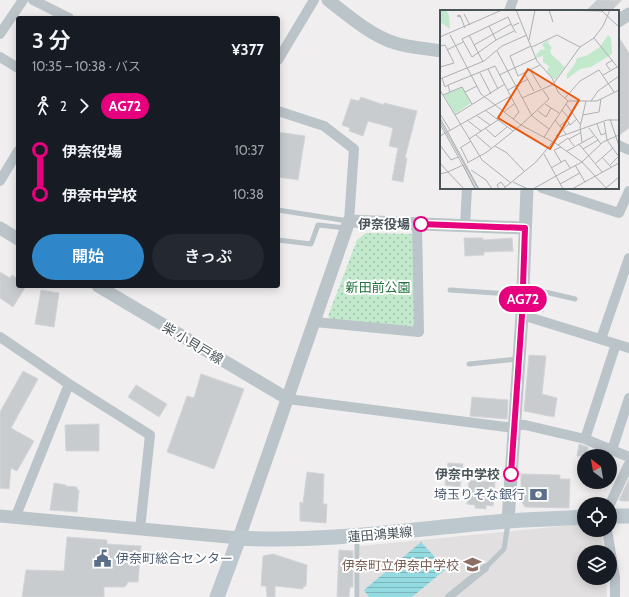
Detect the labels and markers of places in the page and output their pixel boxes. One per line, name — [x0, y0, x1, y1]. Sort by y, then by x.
place label: 伊奈役場 — [358, 216, 410, 232]
marker: 伊奈役場 — [413, 216, 429, 232]
place label: 伊奈中学校 — [435, 466, 500, 482]
marker: 伊奈中学校 — [503, 466, 519, 482]
bank icon: 埼玉りそな銀行 — [528, 484, 548, 504]
place label: 埼玉りそな銀行 — [434, 486, 525, 502]
public building icon: 伊奈町総合センター — [93, 548, 113, 568]
place label: 伊奈町総合センター — [116, 550, 233, 566]
school or university icon: 伊奈町立伊奈中学校 — [462, 555, 482, 575]
place label: 伊奈町立伊奈中学校 — [342, 557, 459, 573]

